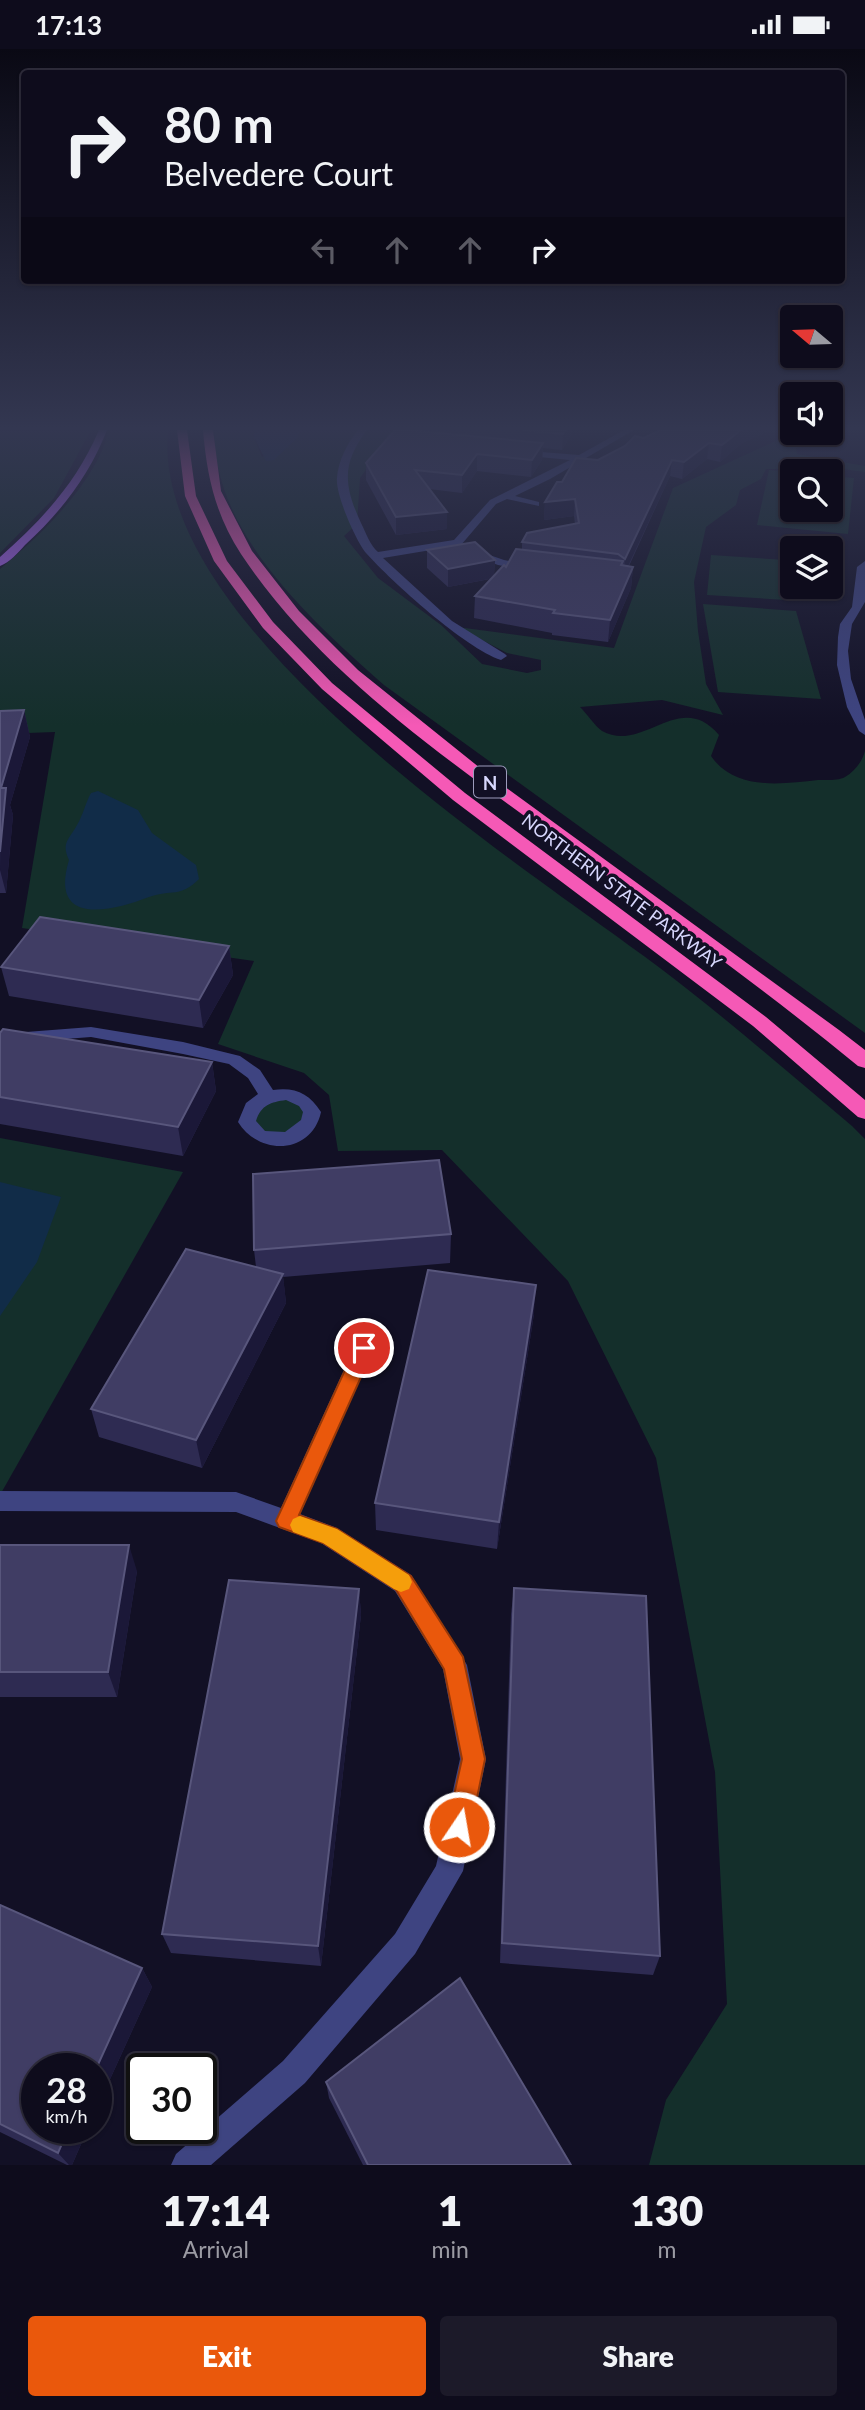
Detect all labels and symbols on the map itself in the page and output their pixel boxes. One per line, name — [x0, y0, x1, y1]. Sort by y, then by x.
north arrow — [780, 305, 844, 367]
road number: N — [474, 767, 506, 797]
street label: NORTHERN STATE PARKWAY — [518, 809, 727, 974]
pin — [334, 1318, 394, 1378]
position arrow — [422, 1790, 496, 1864]
speed limit sign: 30 — [126, 2053, 217, 2144]

